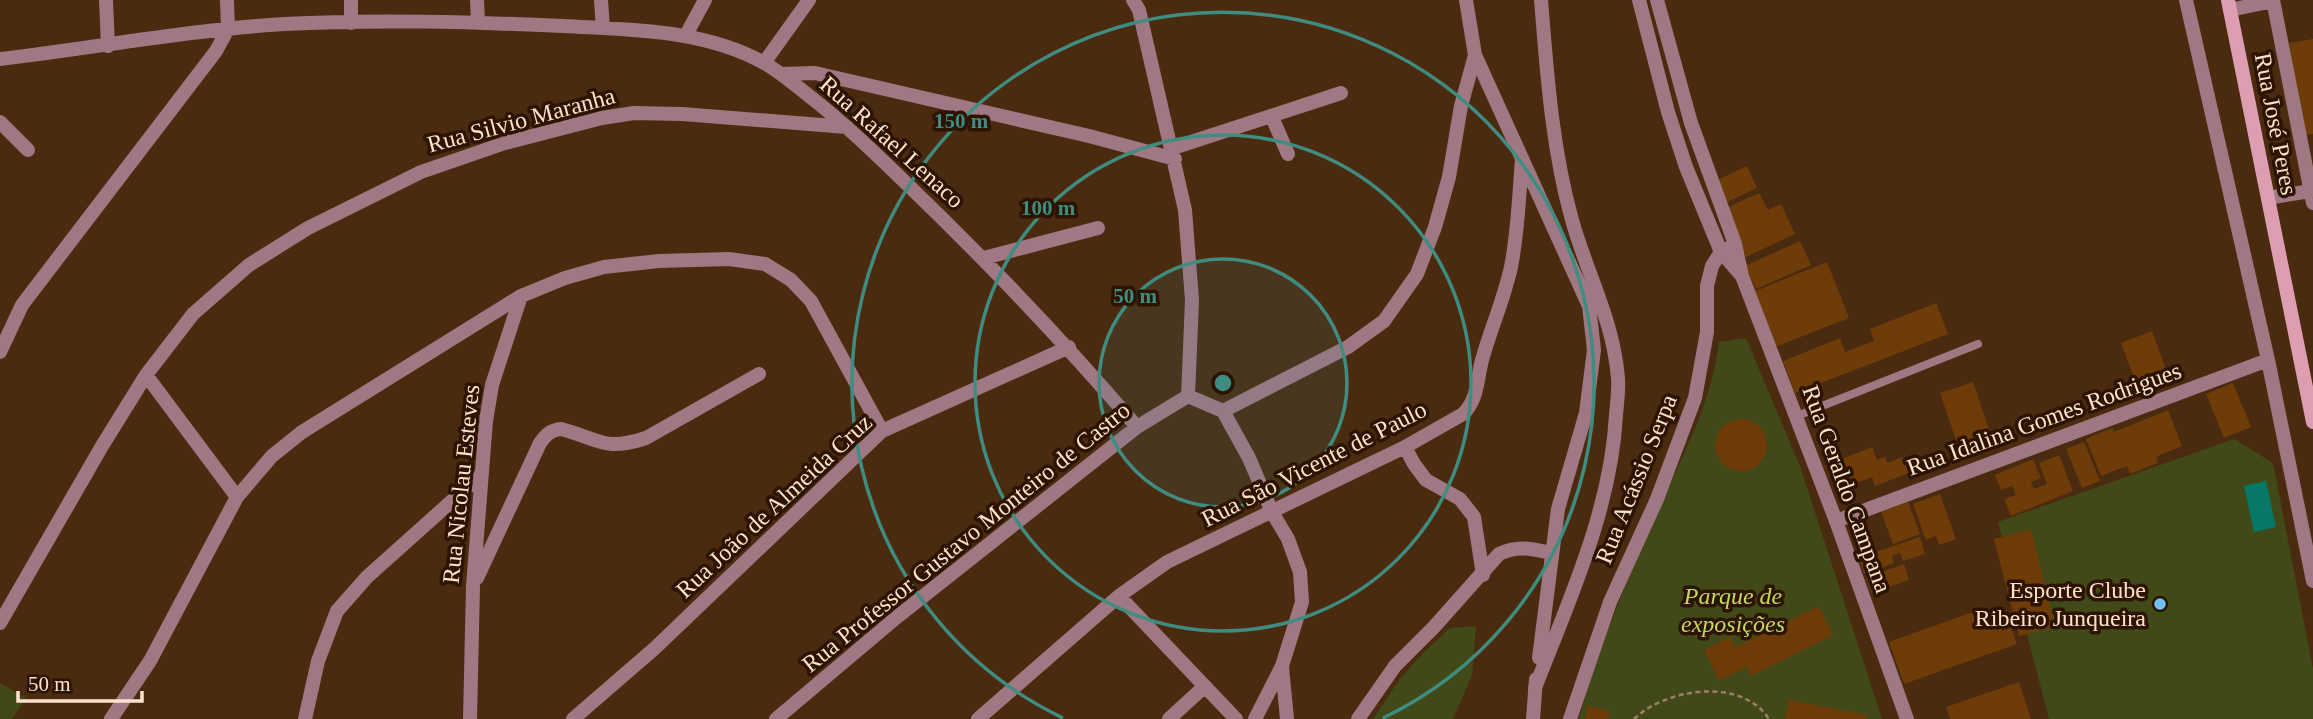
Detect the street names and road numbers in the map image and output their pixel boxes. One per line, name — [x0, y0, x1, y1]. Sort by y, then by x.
street label: Rua José Peres — [2250, 51, 2302, 197]
street label: Rua Rafael Lenaco — [815, 71, 969, 213]
street label: Rua Silvio Maranha — [424, 82, 618, 158]
street label: Rua Idalina Gomes Rodrigues — [1903, 357, 2185, 481]
street label: Rua Geraldo Campana — [1797, 382, 1897, 596]
street label: Rua Nicolau Esteves — [438, 383, 484, 585]
street label: Rua Acássio Serpa — [1590, 390, 1682, 567]
street label: Rua São Vicente de Paulo — [1197, 396, 1431, 532]
street label: Rua Professor Gustavo Monteiro de Castro — [797, 397, 1135, 677]
street label: Rua João de Almeida Cruz — [671, 409, 877, 603]

